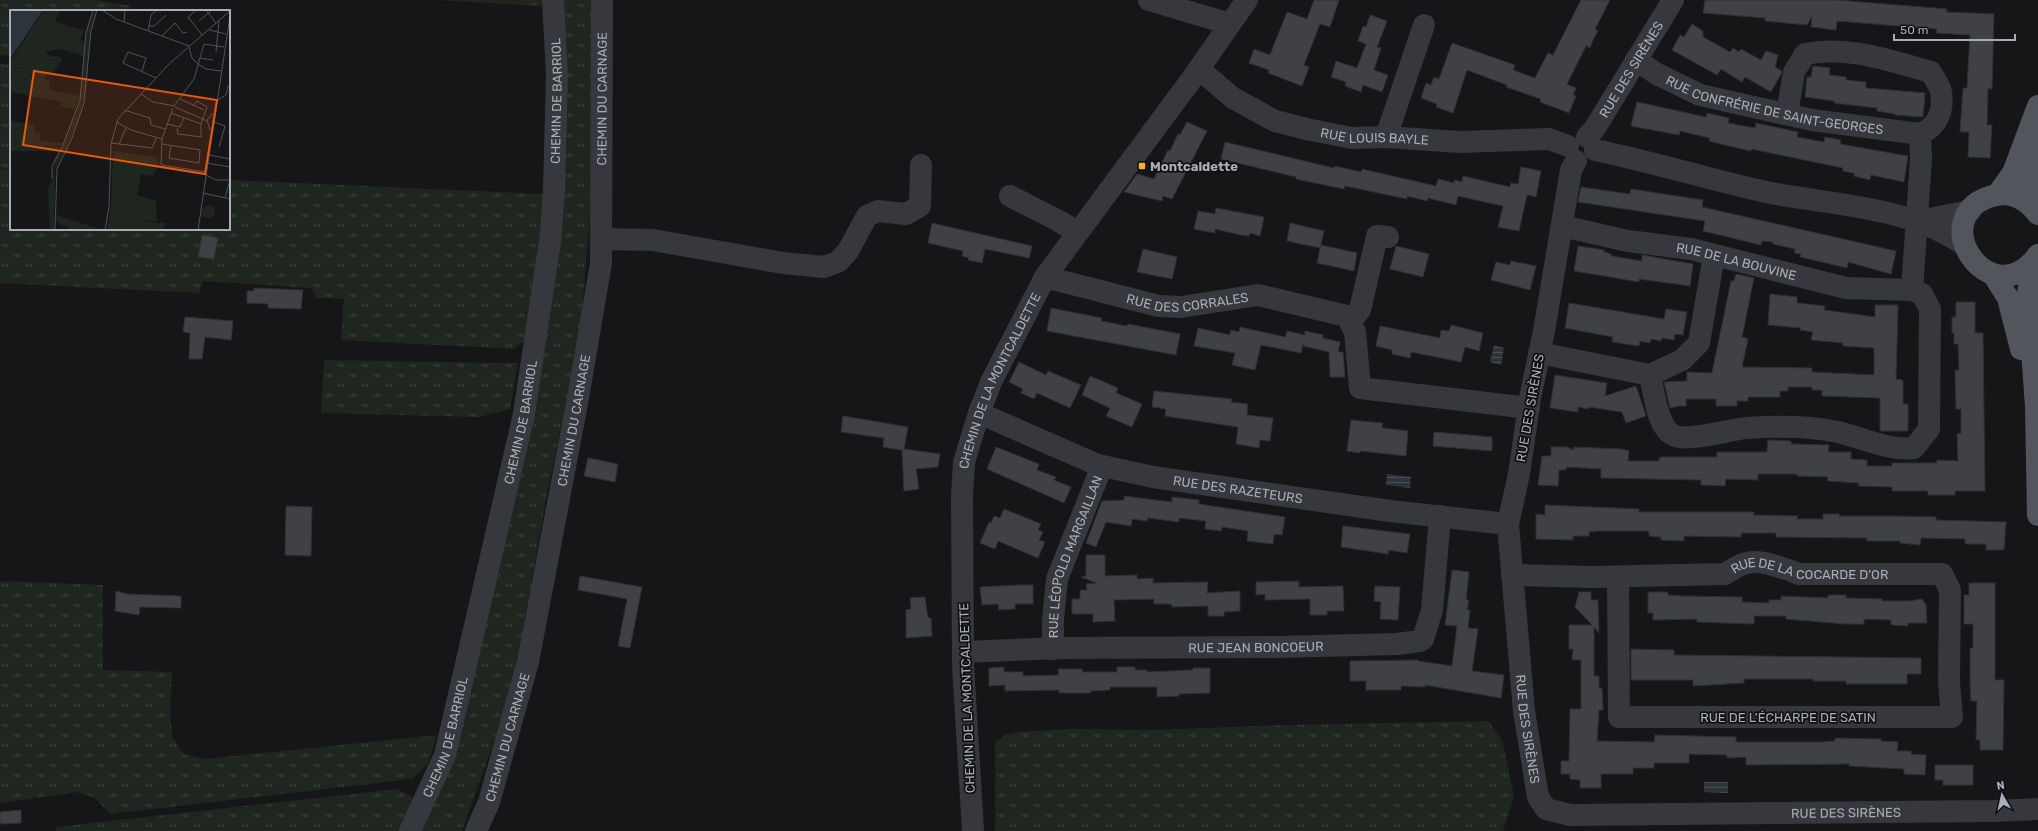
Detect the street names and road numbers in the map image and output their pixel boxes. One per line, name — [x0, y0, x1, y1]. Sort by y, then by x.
street label: RUE DES SIRÈNES — [1596, 18, 1666, 120]
street label: CHEMIN DU CARNAGE — [594, 32, 609, 165]
street label: CHEMIN DE BARRIOL — [547, 37, 565, 164]
street label: RUE CONFRÉRIE DE SAINT-GEORGES — [1664, 72, 1884, 137]
street label: RUE LOUIS BAYLE — [1319, 125, 1429, 147]
street label: RUE DE LA BOUVINE — [1675, 240, 1798, 283]
street label: RUE DES CORRALES — [1125, 289, 1249, 315]
street label: CHEMIN DE LA MONTCALDETTE — [956, 290, 1043, 469]
street label: CHEMIN DU CARNAGE — [554, 353, 593, 487]
street label: RUE DES SIRÈNES — [1513, 353, 1547, 463]
street label: CHEMIN DE BARRIOL — [501, 358, 540, 486]
street label: RUE DES RAZETEURS — [1172, 472, 1304, 506]
street label: RUE LÉOPOLD MARGAILLAN — [1045, 473, 1105, 638]
street label: RUE DE LA COCARDE D'OR — [1728, 554, 1888, 582]
street label: CHEMIN DE LA MONTCALDETTE — [956, 602, 978, 794]
street label: RUE JEAN BONCOEUR — [1188, 638, 1324, 655]
street label: CHEMIN DU CARNAGE — [482, 671, 532, 804]
street label: CHEMIN DE BARRIOL — [419, 674, 471, 800]
street label: RUE DES SIRÈNES — [1513, 674, 1543, 785]
street label: RUE DE L'ÉCHARPE DE SATIN — [1700, 710, 1876, 725]
street label: RUE DES SIRÈNES — [1791, 804, 1901, 820]

